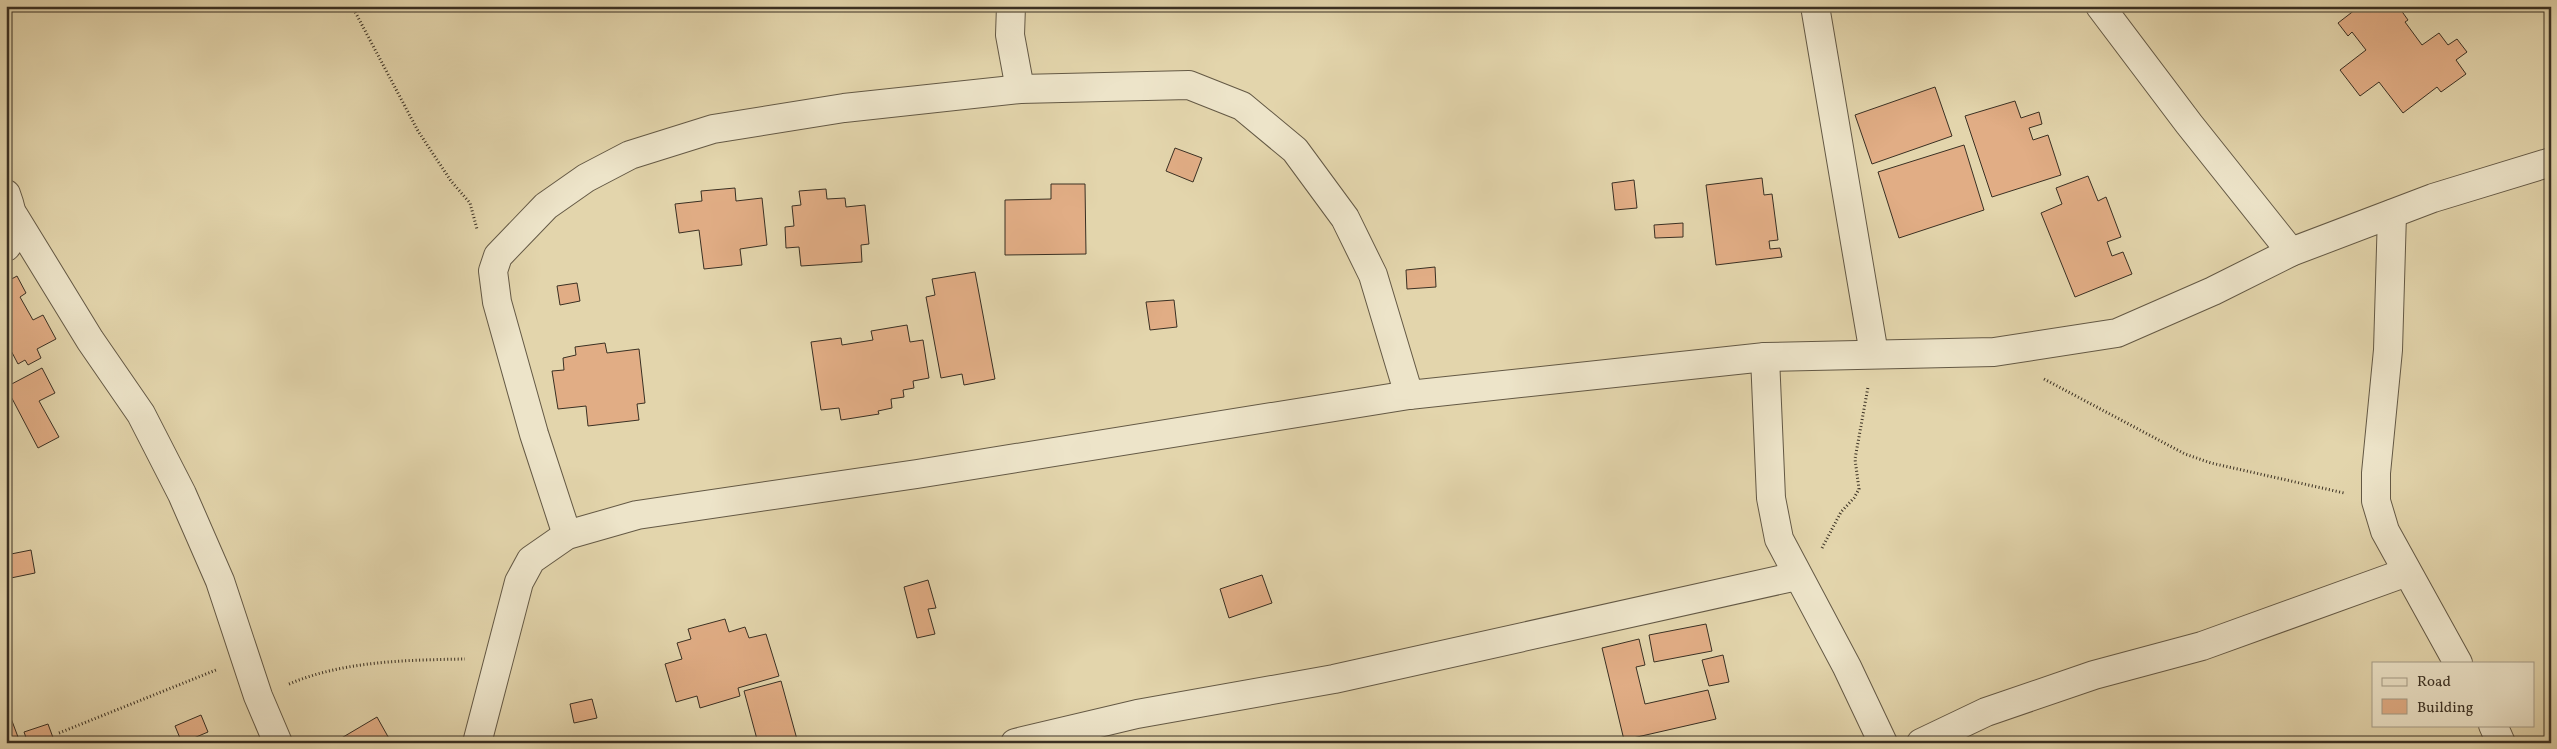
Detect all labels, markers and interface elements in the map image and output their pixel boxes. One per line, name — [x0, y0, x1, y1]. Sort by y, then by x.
legend — [2372, 662, 2534, 726]
text: Road — [2417, 672, 2451, 693]
text: Building — [2417, 698, 2474, 719]

